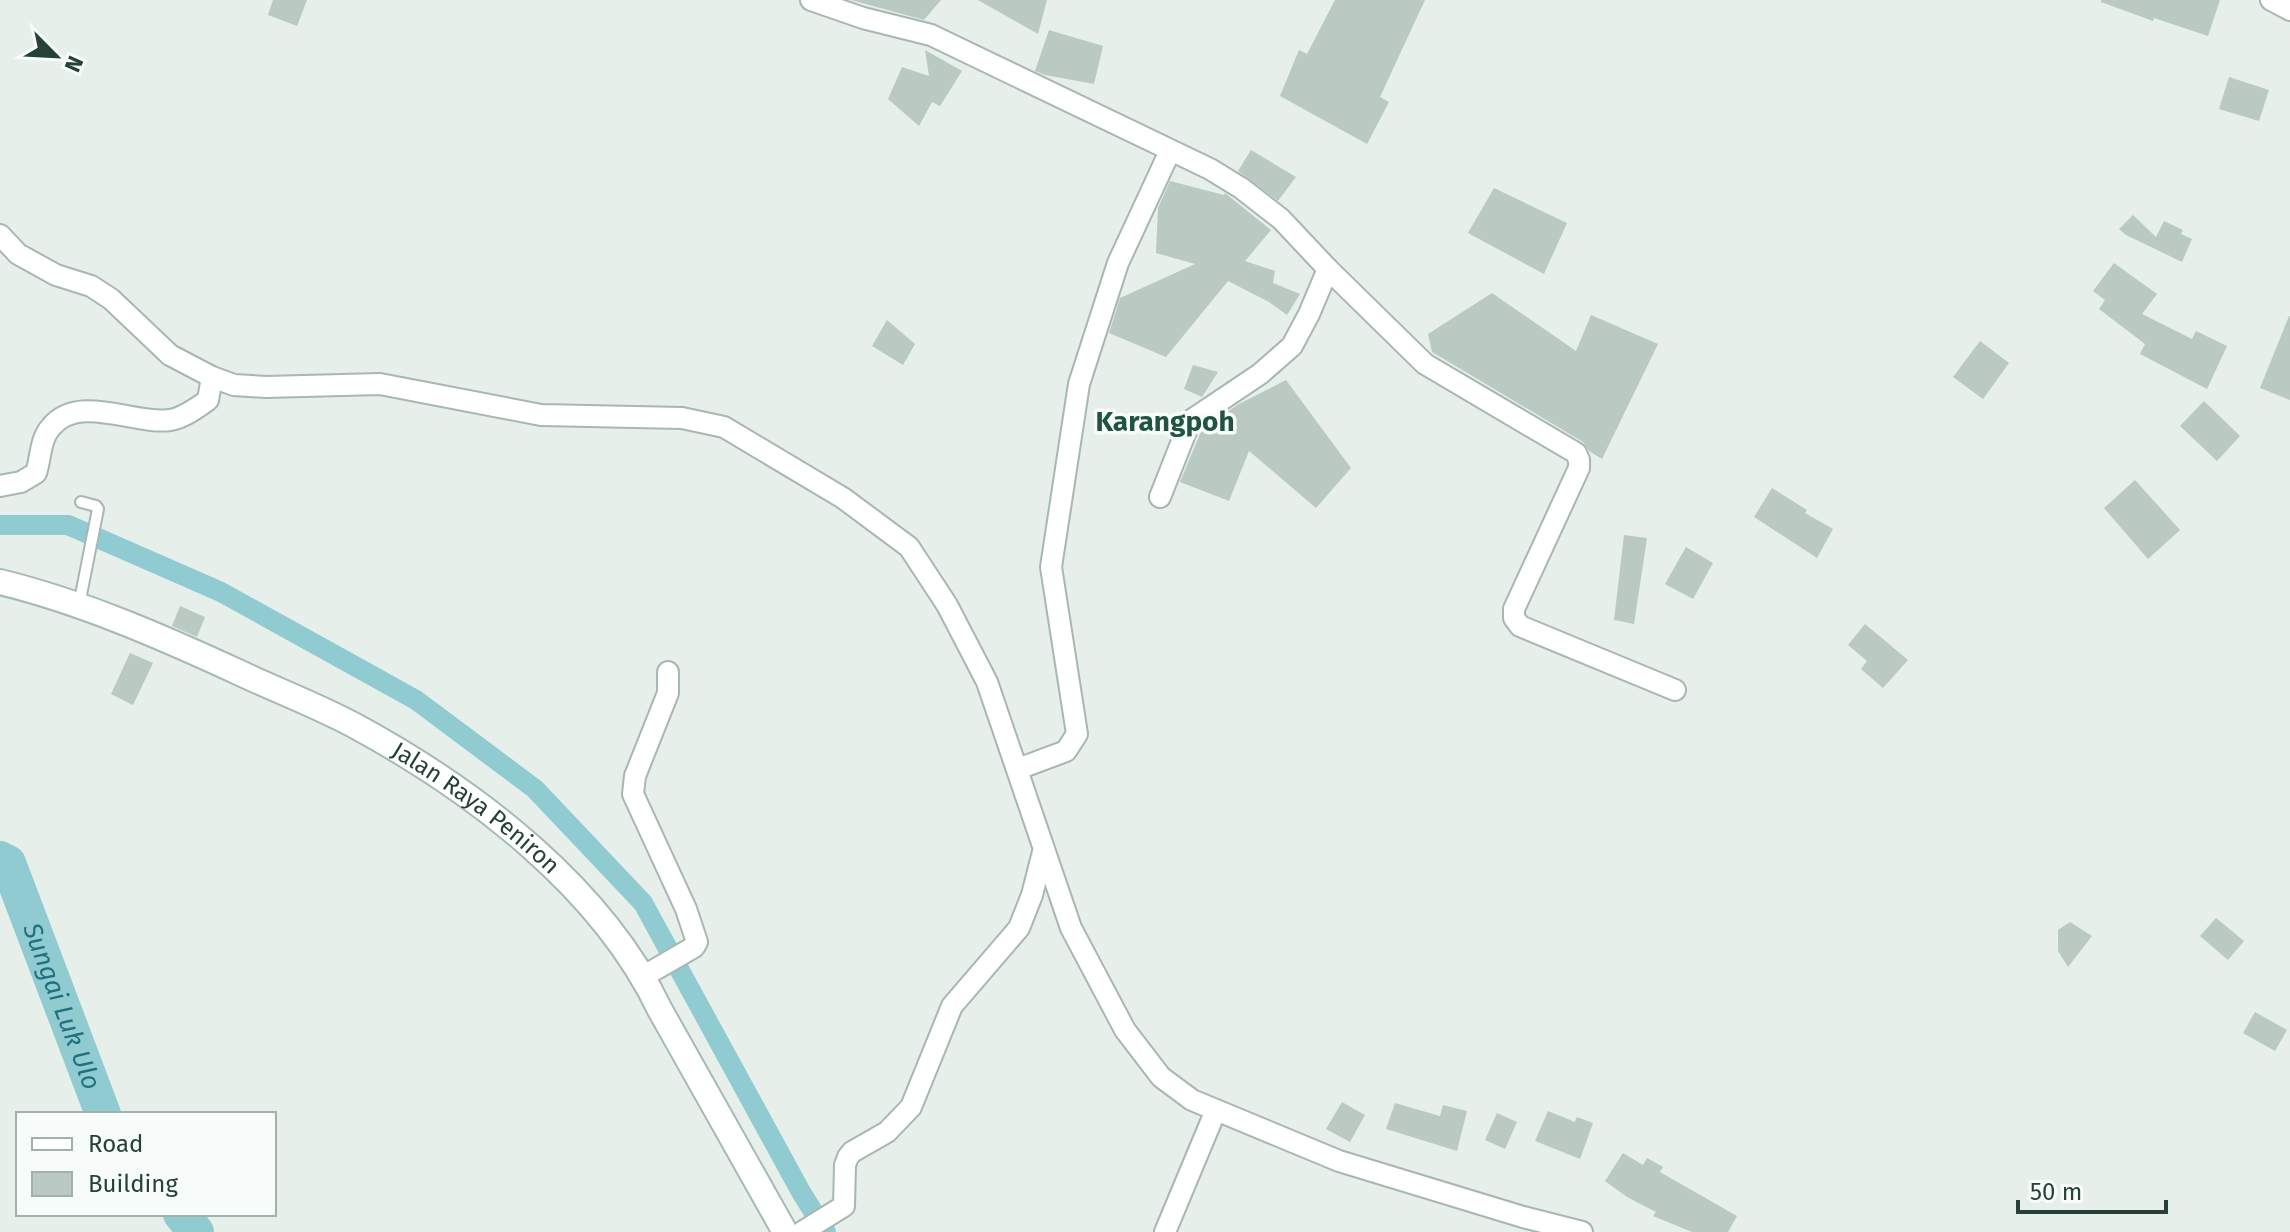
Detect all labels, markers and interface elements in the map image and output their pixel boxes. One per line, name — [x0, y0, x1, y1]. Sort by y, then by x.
north arrow — [16, 16, 96, 96]
text: N — [59, 52, 89, 76]
district label: Karangpoh — [1095, 405, 1235, 438]
street label: Jalan Raya Peniron — [387, 736, 565, 880]
water label: Sungai Luk Ulo — [16, 918, 108, 1094]
legend — [16, 1112, 276, 1216]
text: Road — [88, 1130, 143, 1158]
scale bar — [2018, 1164, 2166, 1214]
text: Building — [88, 1170, 178, 1198]
text: 50 m — [2030, 1178, 2082, 1206]

